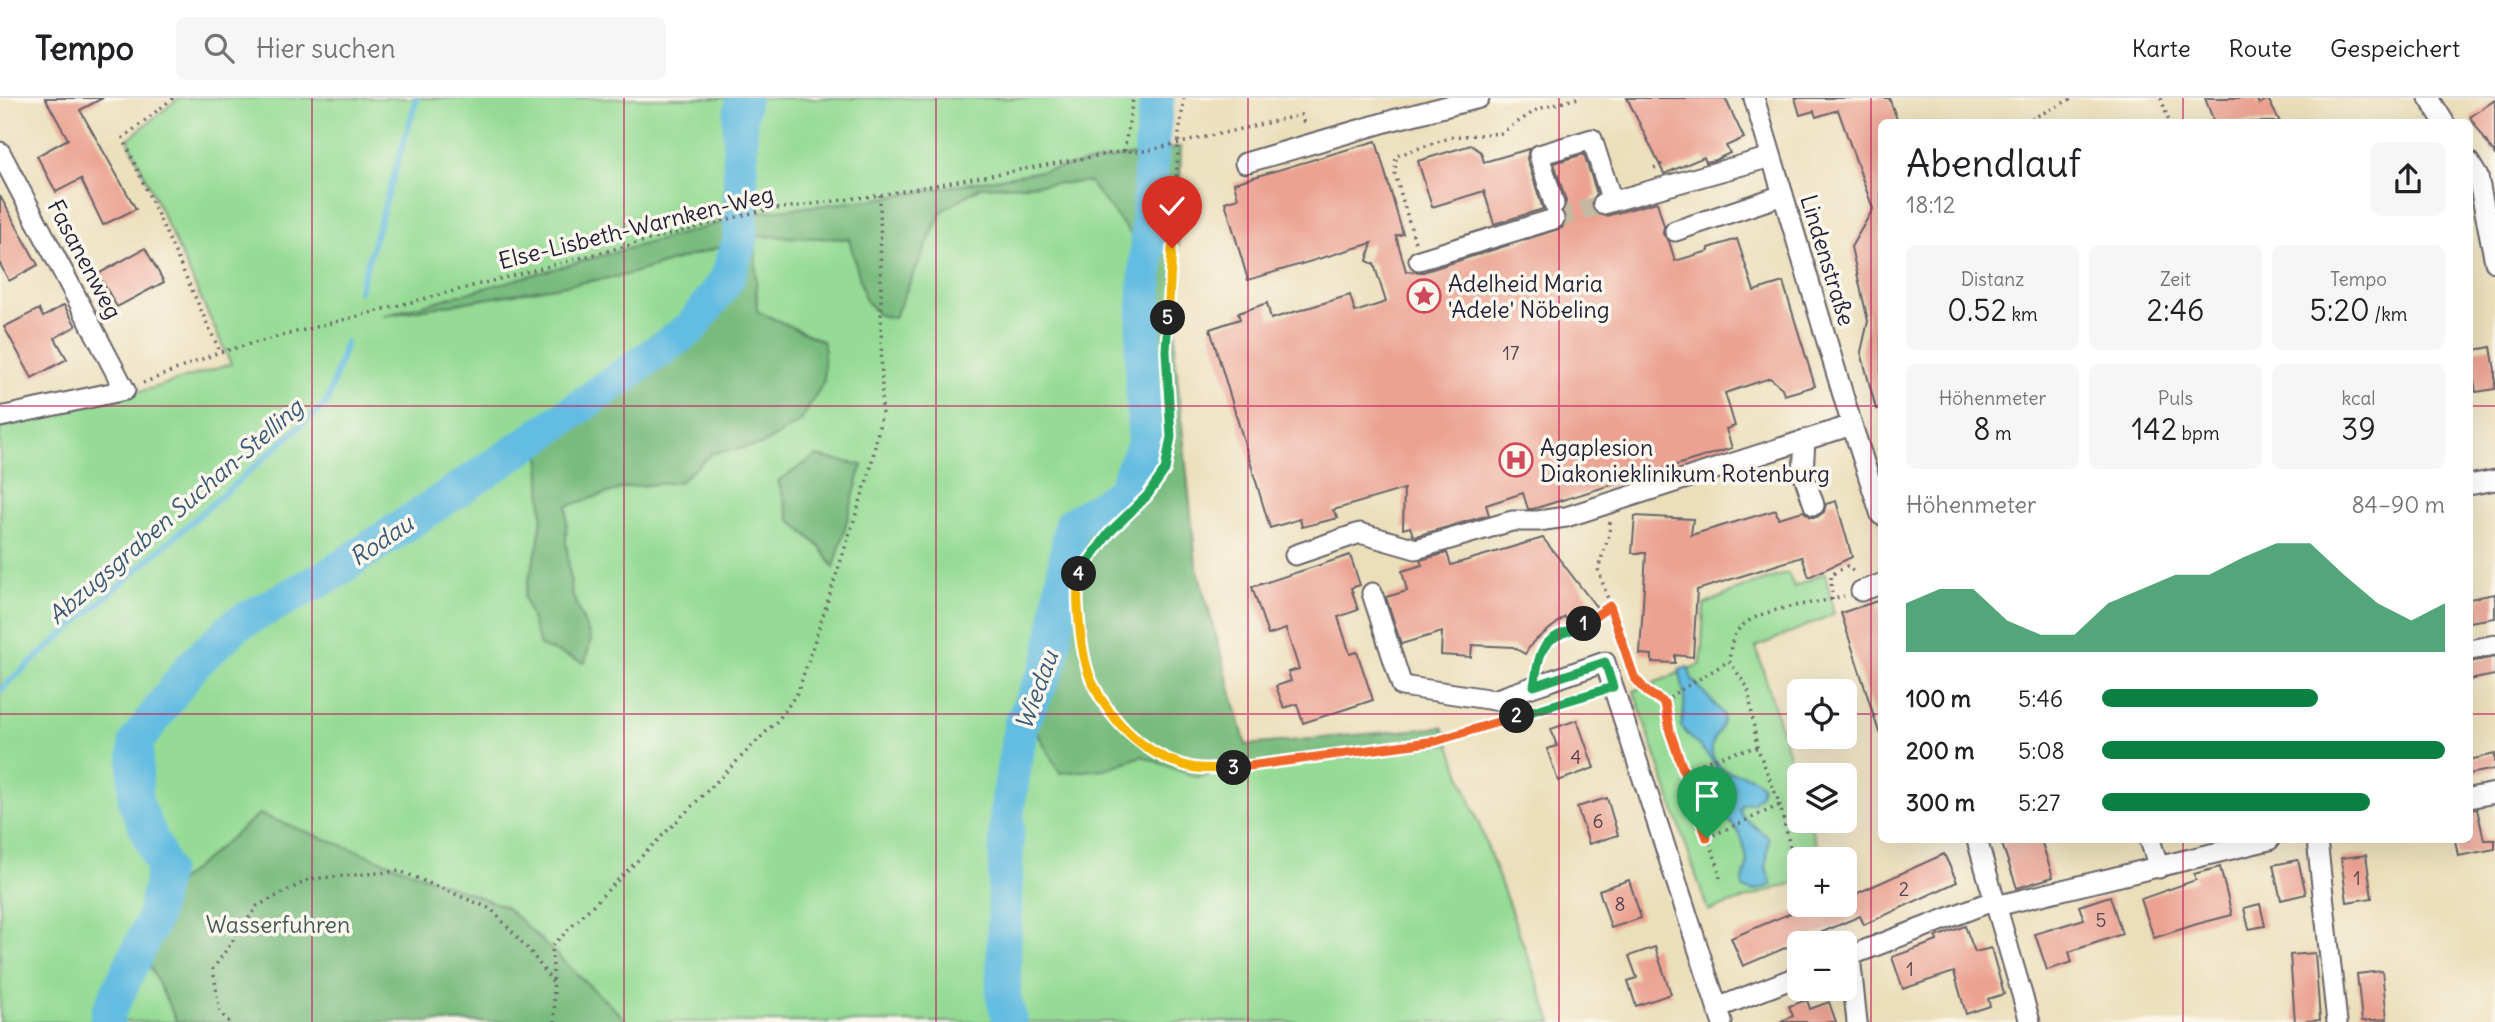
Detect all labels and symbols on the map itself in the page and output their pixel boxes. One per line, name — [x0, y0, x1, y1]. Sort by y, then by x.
pin — [1142, 176, 1202, 248]
street label: Else-Lisbeth-Warnken-Weg — [496, 179, 776, 275]
street label: Lindenstraße — [1794, 191, 1862, 329]
street label: Fasanenweg — [41, 194, 129, 324]
place label: Adelheid Maria 'Adele' Nöbeling — [1448, 269, 1610, 324]
place icon: Adelheid Maria 'Adele' Nöbeling — [1405, 277, 1443, 315]
pin: 5 — [1150, 300, 1186, 336]
house number: 17 — [1503, 341, 1519, 365]
water label: Abzugsgraben Suchan-Stelling — [41, 391, 310, 630]
place label: Agaplesion Diakonieklinikum Rotenburg — [1540, 433, 1830, 488]
hospital icon: Agaplesion Diakonieklinikum Rotenburg — [1497, 441, 1535, 479]
water label: Rodau — [343, 507, 420, 572]
pin: 4 — [1062, 556, 1096, 592]
pin: 1 — [1566, 606, 1602, 642]
water label: Wiedau — [1008, 645, 1065, 734]
pin: 2 — [1500, 698, 1534, 734]
house number: 4 — [1571, 745, 1582, 769]
pin: 3 — [1216, 750, 1252, 786]
pin — [1677, 766, 1737, 838]
house number: 6 — [1593, 809, 1603, 833]
house number: 1 — [2353, 866, 2361, 890]
house number: 2 — [1899, 877, 1909, 901]
house number: 8 — [1615, 892, 1625, 916]
house number: 5 — [2096, 908, 2106, 932]
park label: Wasserfuhren — [206, 910, 350, 939]
house number: 1 — [1906, 957, 1914, 981]

